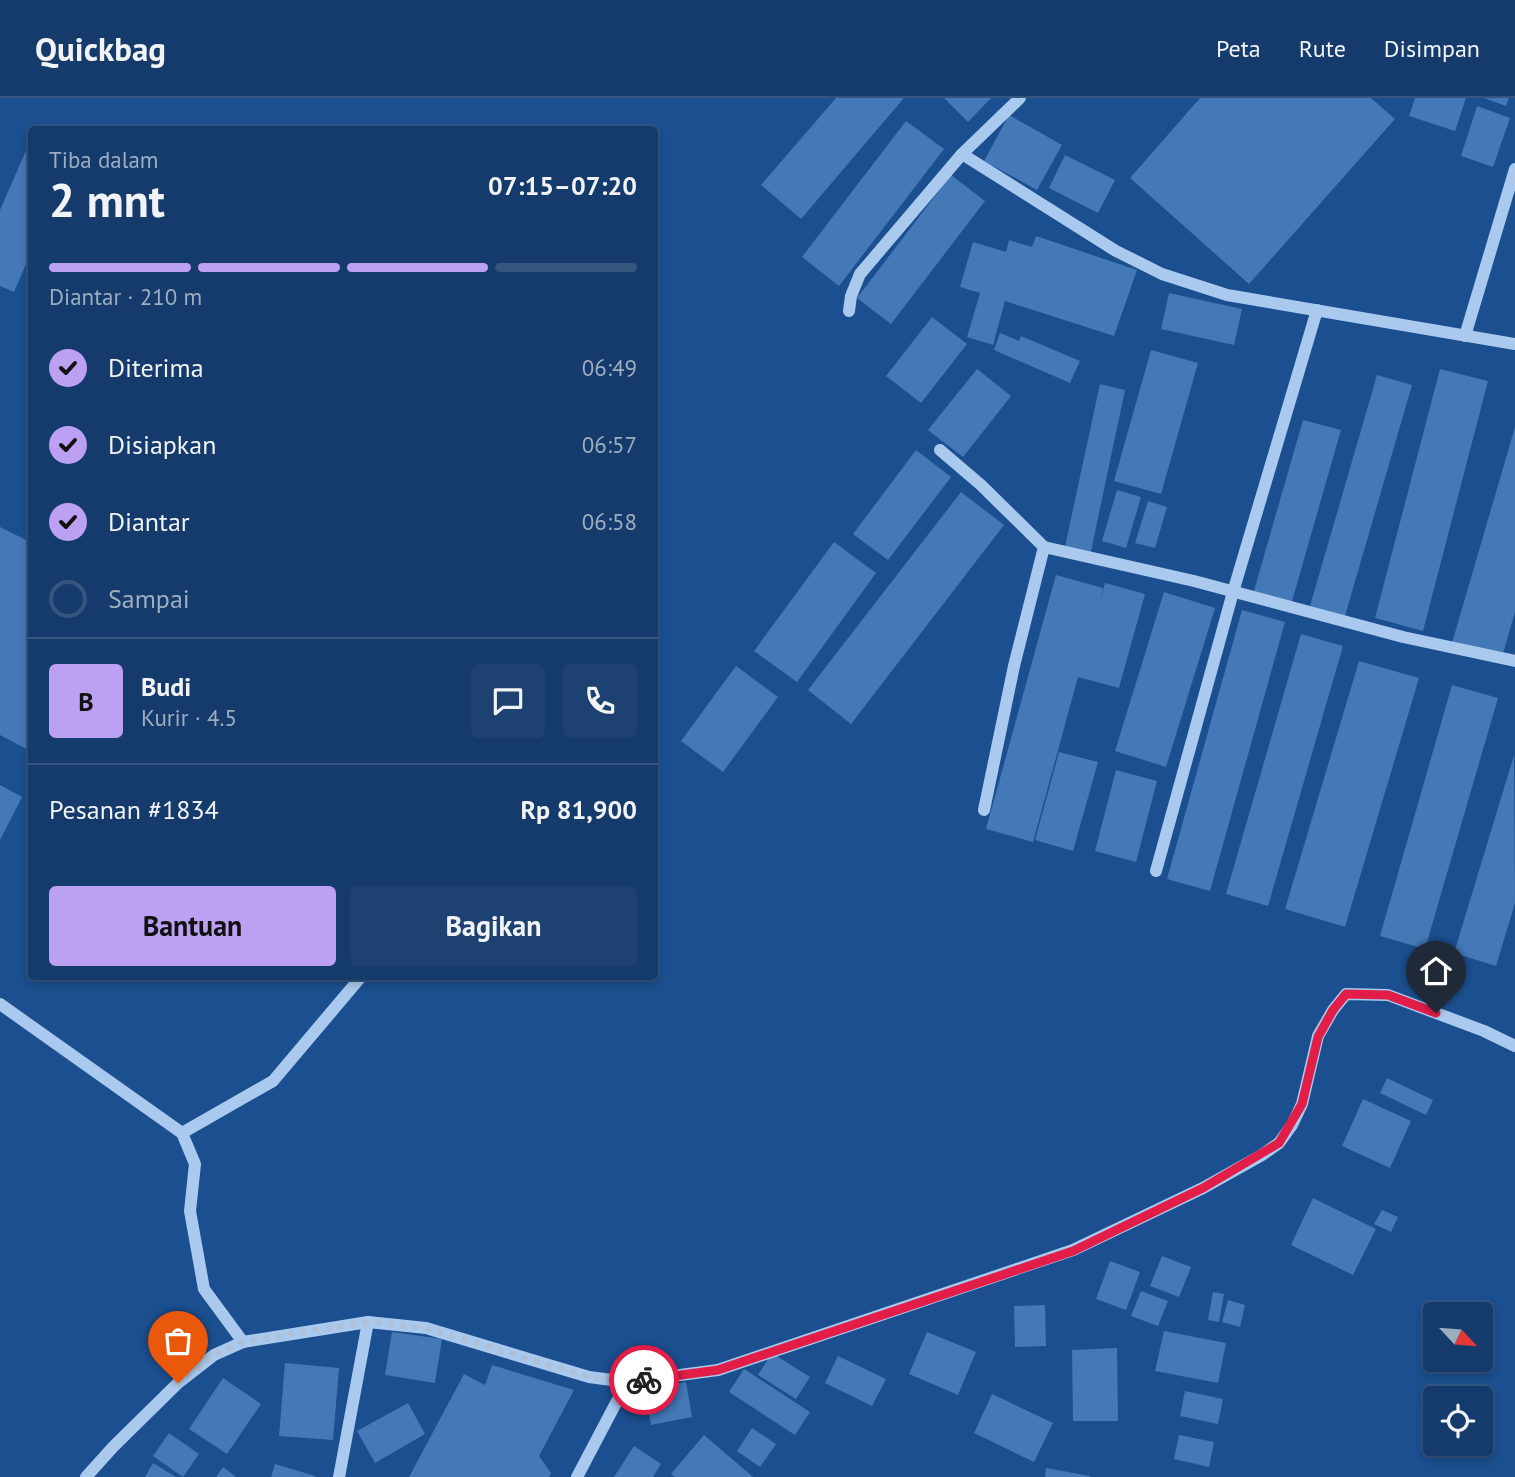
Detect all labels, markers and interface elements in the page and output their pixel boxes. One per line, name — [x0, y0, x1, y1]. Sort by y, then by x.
text: Quickbag — [35, 27, 166, 70]
text: Peta — [1216, 33, 1261, 64]
text: Rute — [1299, 33, 1346, 64]
text: Disimpan — [1384, 33, 1480, 64]
text: Tiba dalam — [49, 145, 158, 174]
text: 07:15–07:20 — [488, 169, 637, 202]
text: 2 mnt — [49, 170, 165, 230]
text: Diantar · 210 m — [49, 282, 202, 311]
icon: check — [49, 349, 87, 387]
text: Diterima — [108, 351, 204, 384]
text: 06:49 — [582, 353, 637, 382]
icon: check — [49, 426, 87, 464]
text: Disiapkan — [108, 428, 216, 461]
text: 06:57 — [582, 430, 637, 459]
icon: check — [49, 503, 87, 541]
text: Diantar — [108, 505, 190, 538]
text: 06:58 — [582, 507, 637, 536]
text: Sampai — [108, 582, 190, 615]
button: chat — [471, 664, 545, 738]
button: phone — [563, 664, 637, 738]
text: Budi — [141, 670, 191, 703]
text: B — [78, 685, 94, 718]
text: Kurir · 4.5 — [141, 703, 237, 732]
text: Pesanan #1834 — [49, 793, 219, 826]
text: Rp 81,900 — [520, 793, 637, 826]
button: Bantuan — [49, 886, 336, 966]
button: Bagikan — [350, 886, 637, 966]
pin — [1406, 941, 1466, 1013]
icon: home — [1417, 952, 1455, 990]
north arrow — [1423, 1302, 1493, 1372]
map controls — [1423, 1302, 1493, 1456]
pin — [148, 1311, 208, 1383]
icon: bag — [159, 1322, 197, 1360]
courier — [609, 1345, 679, 1415]
icon: bike — [625, 1361, 663, 1399]
button: locate — [1423, 1386, 1493, 1456]

